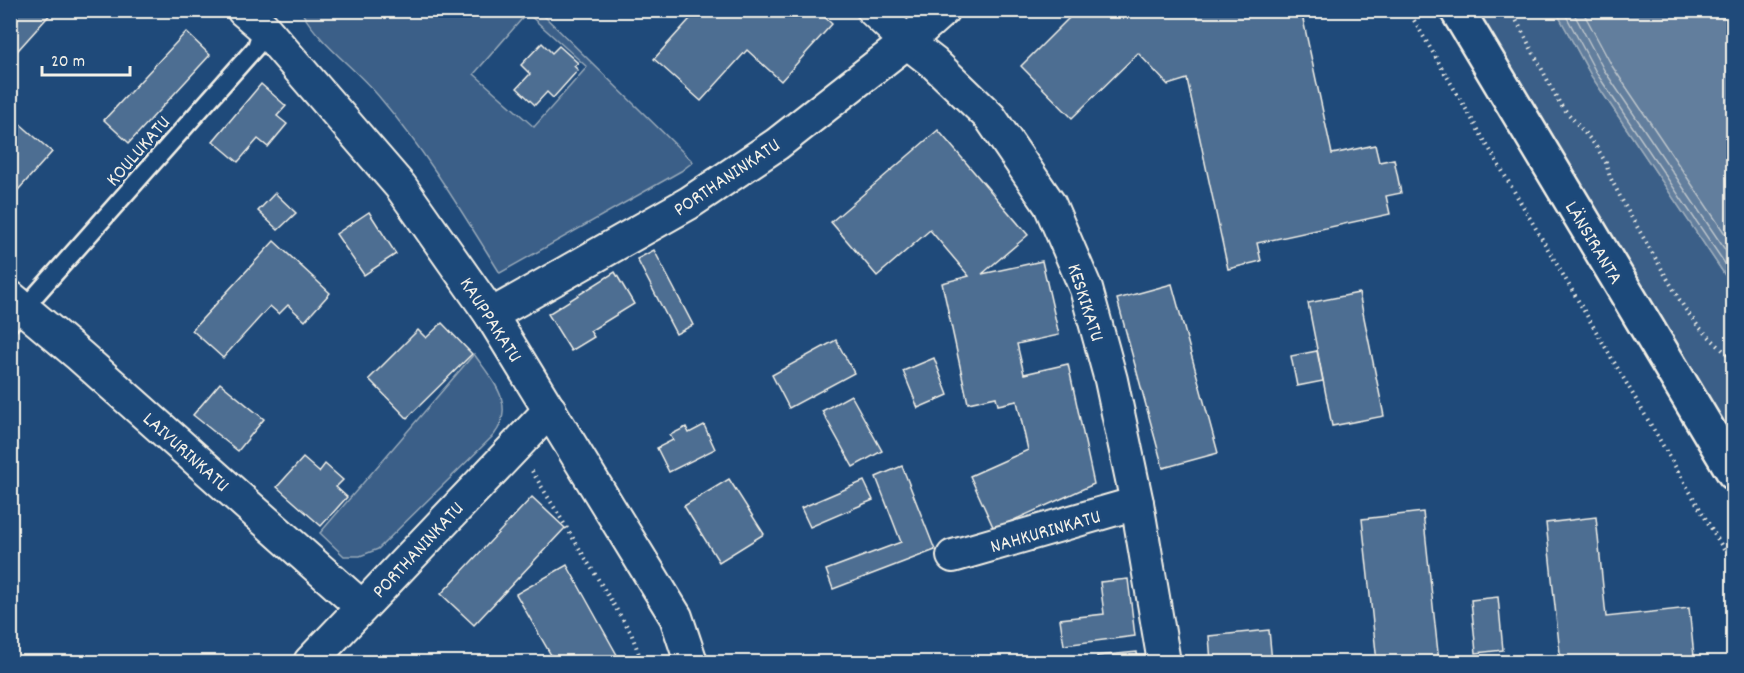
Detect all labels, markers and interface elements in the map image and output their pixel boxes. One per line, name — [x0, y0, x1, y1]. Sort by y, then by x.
scale bar — [42, 39, 130, 77]
text: 20 m — [51, 50, 85, 75]
street label: KOULUKATU — [100, 110, 178, 194]
street label: PORTHANINKATU — [669, 132, 787, 225]
street label: LÄNSIRANTA — [1557, 197, 1628, 291]
street label: KESKIKATU — [1058, 260, 1110, 345]
street label: KAUPPAKATU — [451, 272, 528, 369]
street label: LAIVURINKATU — [135, 407, 235, 500]
street label: PORTHANINKATU — [367, 496, 471, 606]
street label: NAHKURINKATU — [987, 504, 1104, 562]

